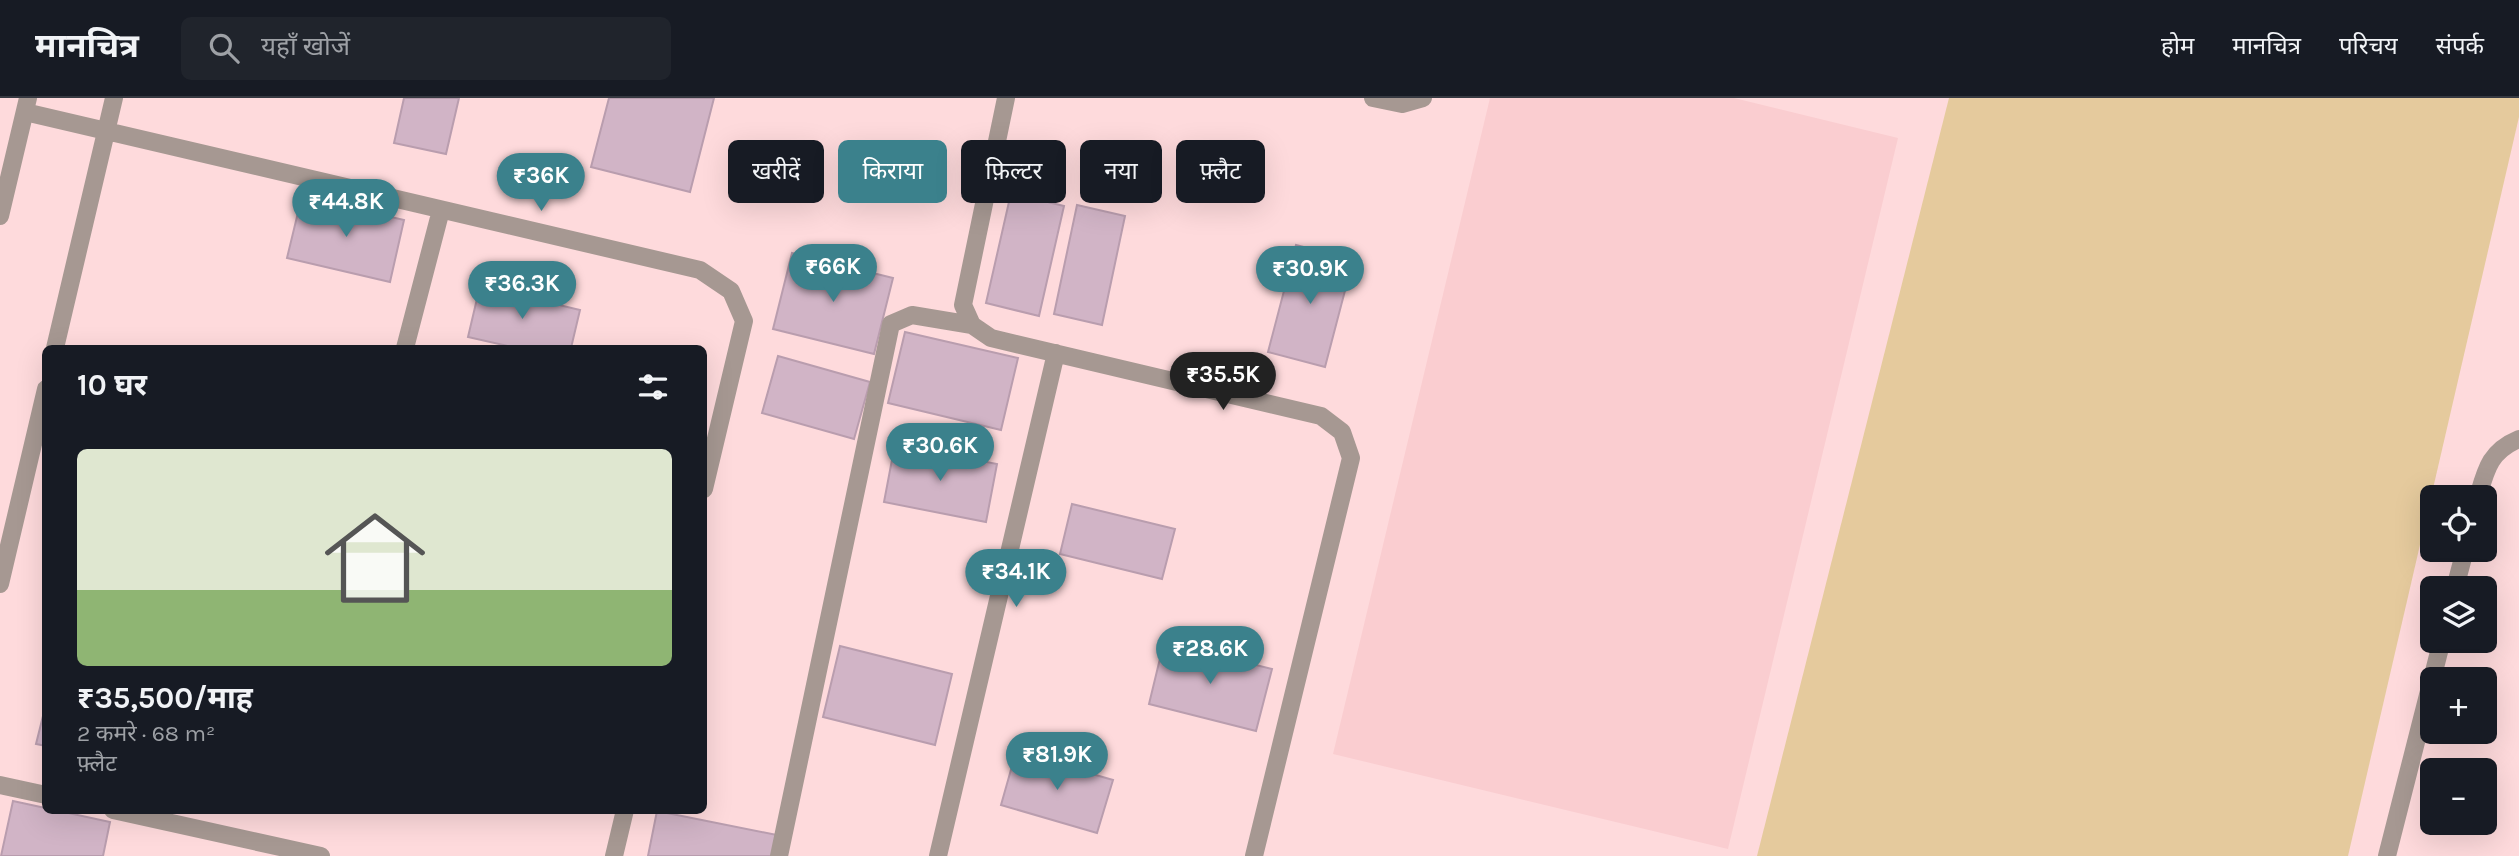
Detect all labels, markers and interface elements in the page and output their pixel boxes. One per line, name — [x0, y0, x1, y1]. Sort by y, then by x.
search box — [181, 17, 671, 80]
text: मानचित्र — [35, 27, 139, 65]
icon: search — [205, 29, 243, 67]
text: यहाँ खोजें — [261, 31, 350, 62]
text: होम — [2161, 32, 2194, 60]
text: मानचित्र — [2232, 32, 2301, 60]
text: परिचय — [2339, 32, 2398, 60]
text: संपर्क — [2436, 32, 2484, 60]
chip: खरीदें — [728, 140, 824, 203]
chip: किराया — [838, 140, 947, 203]
chip: फ़िल्टर — [961, 140, 1066, 203]
chip: नया — [1080, 140, 1162, 203]
chip: फ़्लैट — [1176, 140, 1265, 203]
pin: ₹36K — [500, 153, 582, 213]
text: ₹36K — [513, 162, 569, 189]
pin: ₹44.8K — [289, 180, 403, 239]
text: ₹44.8K — [308, 188, 384, 215]
pin: ₹66K — [792, 244, 874, 304]
pin: ₹30.9K — [1253, 246, 1367, 306]
text: ₹66K — [805, 253, 861, 280]
text: ₹30.9K — [1272, 255, 1348, 282]
pin: ₹36.3K — [465, 262, 579, 321]
text: ₹36.3K — [484, 270, 560, 297]
pin: ₹35.5K — [1166, 352, 1280, 412]
text: ₹35.5K — [1186, 361, 1260, 388]
text: 10 घर — [77, 367, 147, 403]
icon: filters — [634, 368, 672, 406]
pin: ₹30.6K — [883, 424, 997, 483]
text: ₹30.6K — [902, 432, 978, 459]
map controls — [2420, 485, 2497, 835]
button: locate — [2420, 485, 2497, 562]
icon: home — [312, 495, 438, 621]
pin: ₹34.1K — [959, 550, 1073, 609]
text: ₹34.1K — [981, 558, 1051, 585]
button: layers — [2420, 576, 2497, 653]
pin: ₹28.6K — [1153, 626, 1267, 686]
text: ₹28.6K — [1172, 635, 1248, 662]
button: + — [2420, 667, 2497, 744]
text: ₹35,500/माह — [77, 680, 253, 716]
text: 2 कमरे · 68 m² — [77, 720, 215, 747]
pin: ₹81.9K — [1000, 732, 1114, 792]
text: ₹81.9K — [1022, 741, 1092, 768]
text: फ़्लैट — [77, 750, 117, 777]
button: − — [2420, 758, 2497, 835]

